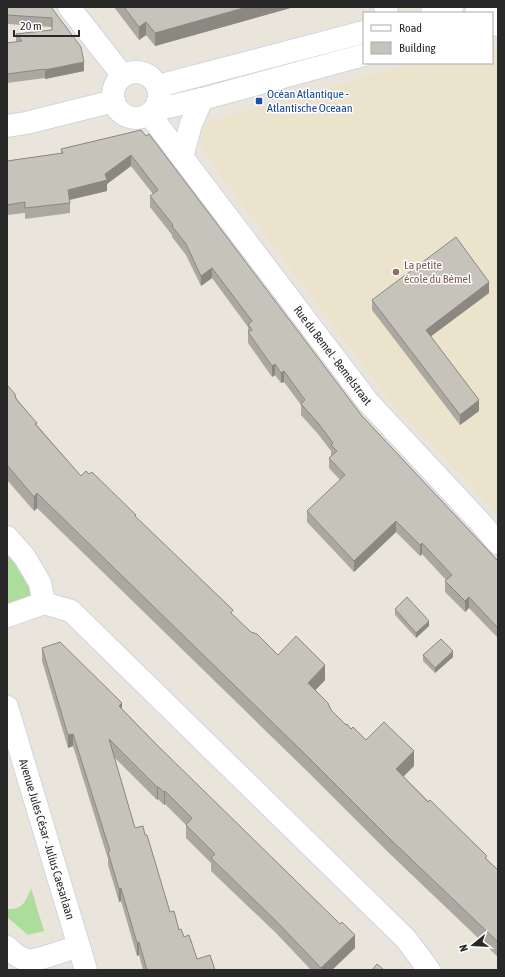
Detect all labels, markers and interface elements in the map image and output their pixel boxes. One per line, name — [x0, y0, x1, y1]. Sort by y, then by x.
scale bar — [14, 12, 79, 38]
legend — [363, 12, 493, 64]
text: 20 m — [20, 19, 42, 33]
text: Road — [399, 21, 422, 35]
text: Building — [399, 41, 437, 55]
place label: Océan Atlantique - Atlantische Oceaan — [267, 87, 353, 115]
marker: Océan Atlantique - Atlantische Oceaan — [254, 96, 264, 106]
place label: La petite école du Bémel — [404, 258, 472, 286]
marker: La petite école du Bémel — [391, 267, 401, 277]
street label: Rue du Bemel - Bemelstraat — [291, 303, 375, 409]
street label: Avenue Jules César - Julius Caesarlaan — [16, 757, 77, 921]
north arrow — [453, 925, 493, 965]
text: N — [457, 943, 470, 953]

